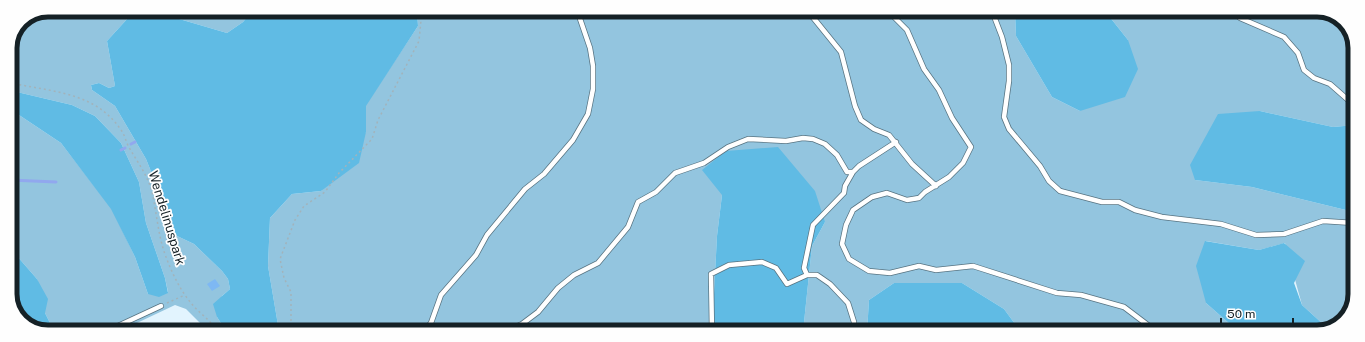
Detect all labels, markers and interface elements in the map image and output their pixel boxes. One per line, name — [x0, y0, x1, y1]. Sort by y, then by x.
street label: Wendelinuspark — [146, 169, 188, 267]
scale bar — [1221, 300, 1293, 326]
text: 50 m — [1227, 307, 1255, 321]

